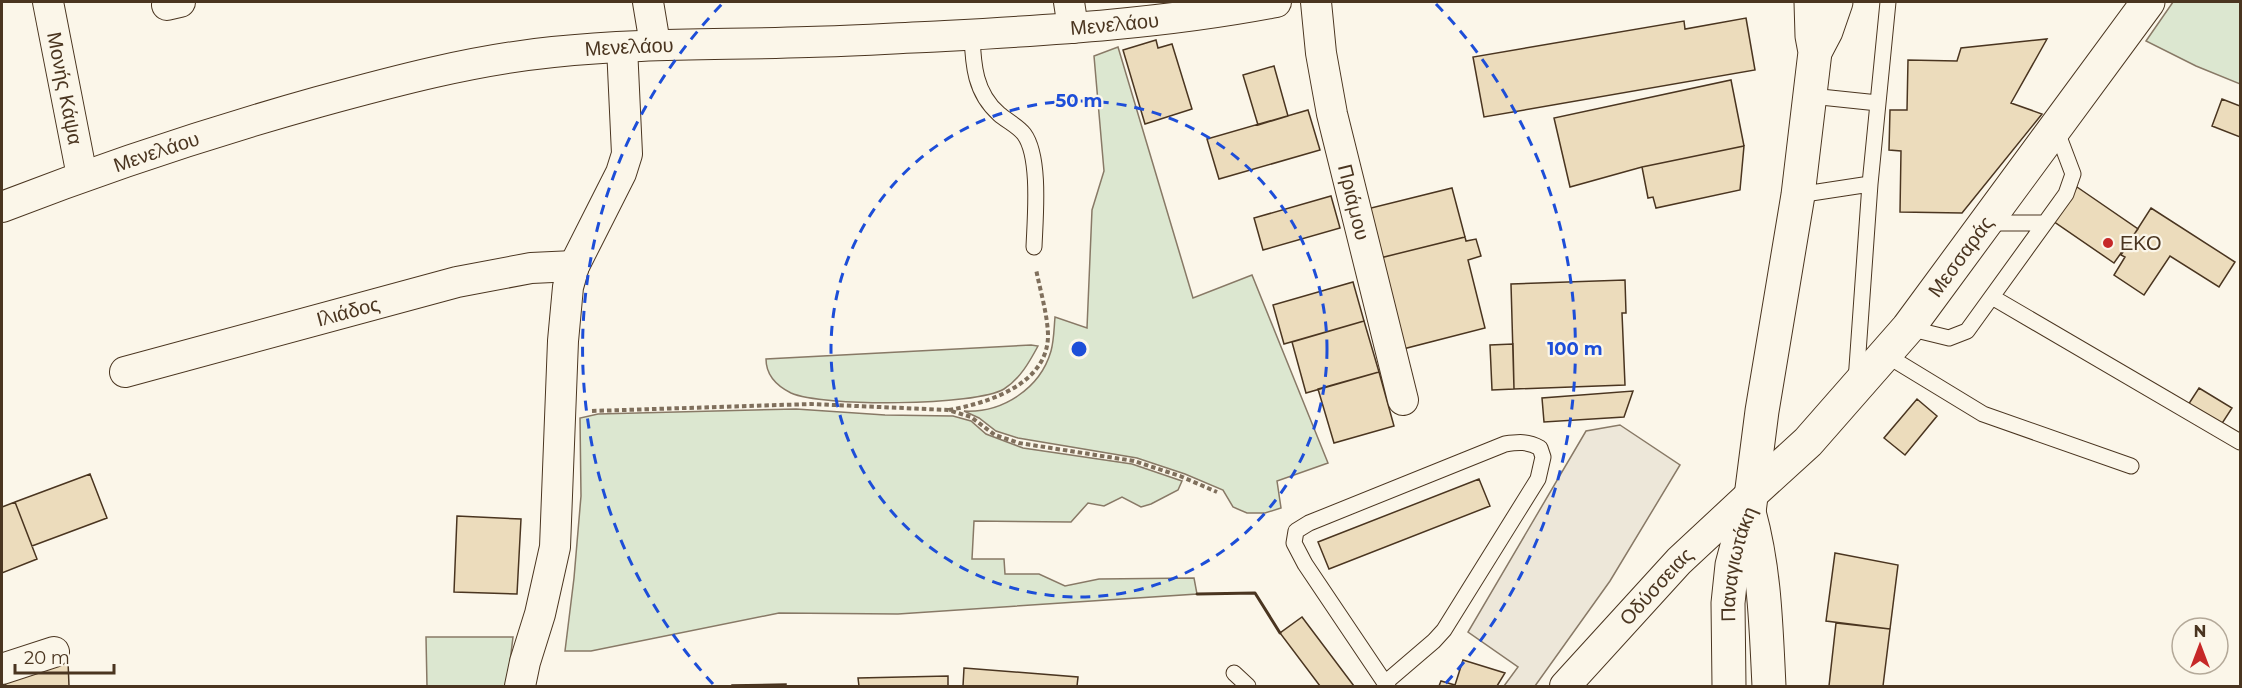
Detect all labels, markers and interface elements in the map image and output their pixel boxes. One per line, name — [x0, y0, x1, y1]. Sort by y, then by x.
street label: Μενελάου — [1069, 8, 1160, 40]
street label: Μονής Κάψα — [42, 30, 88, 147]
street label: Μενελάου — [584, 33, 674, 61]
text: 50 m — [1056, 90, 1102, 112]
street label: Μενελάου — [110, 126, 202, 177]
street label: Πριάμου — [1333, 162, 1375, 243]
street label: Μεσσαράς — [1923, 211, 1998, 302]
place label: ΕΚΟ — [2120, 231, 2162, 255]
marker: ΕΚΟ — [2101, 236, 2115, 250]
street label: Ιλιάδος — [314, 291, 382, 332]
text: 100 m — [1547, 338, 1603, 360]
centre of rings — [1069, 339, 1089, 359]
street label: Παναγιωτάκη — [1716, 503, 1762, 622]
street label: Οδύσσειας — [1614, 542, 1698, 630]
north arrow — [2170, 616, 2230, 676]
text: N — [2194, 622, 2206, 641]
scale bar — [15, 637, 114, 675]
text: 20 m — [24, 647, 70, 669]

